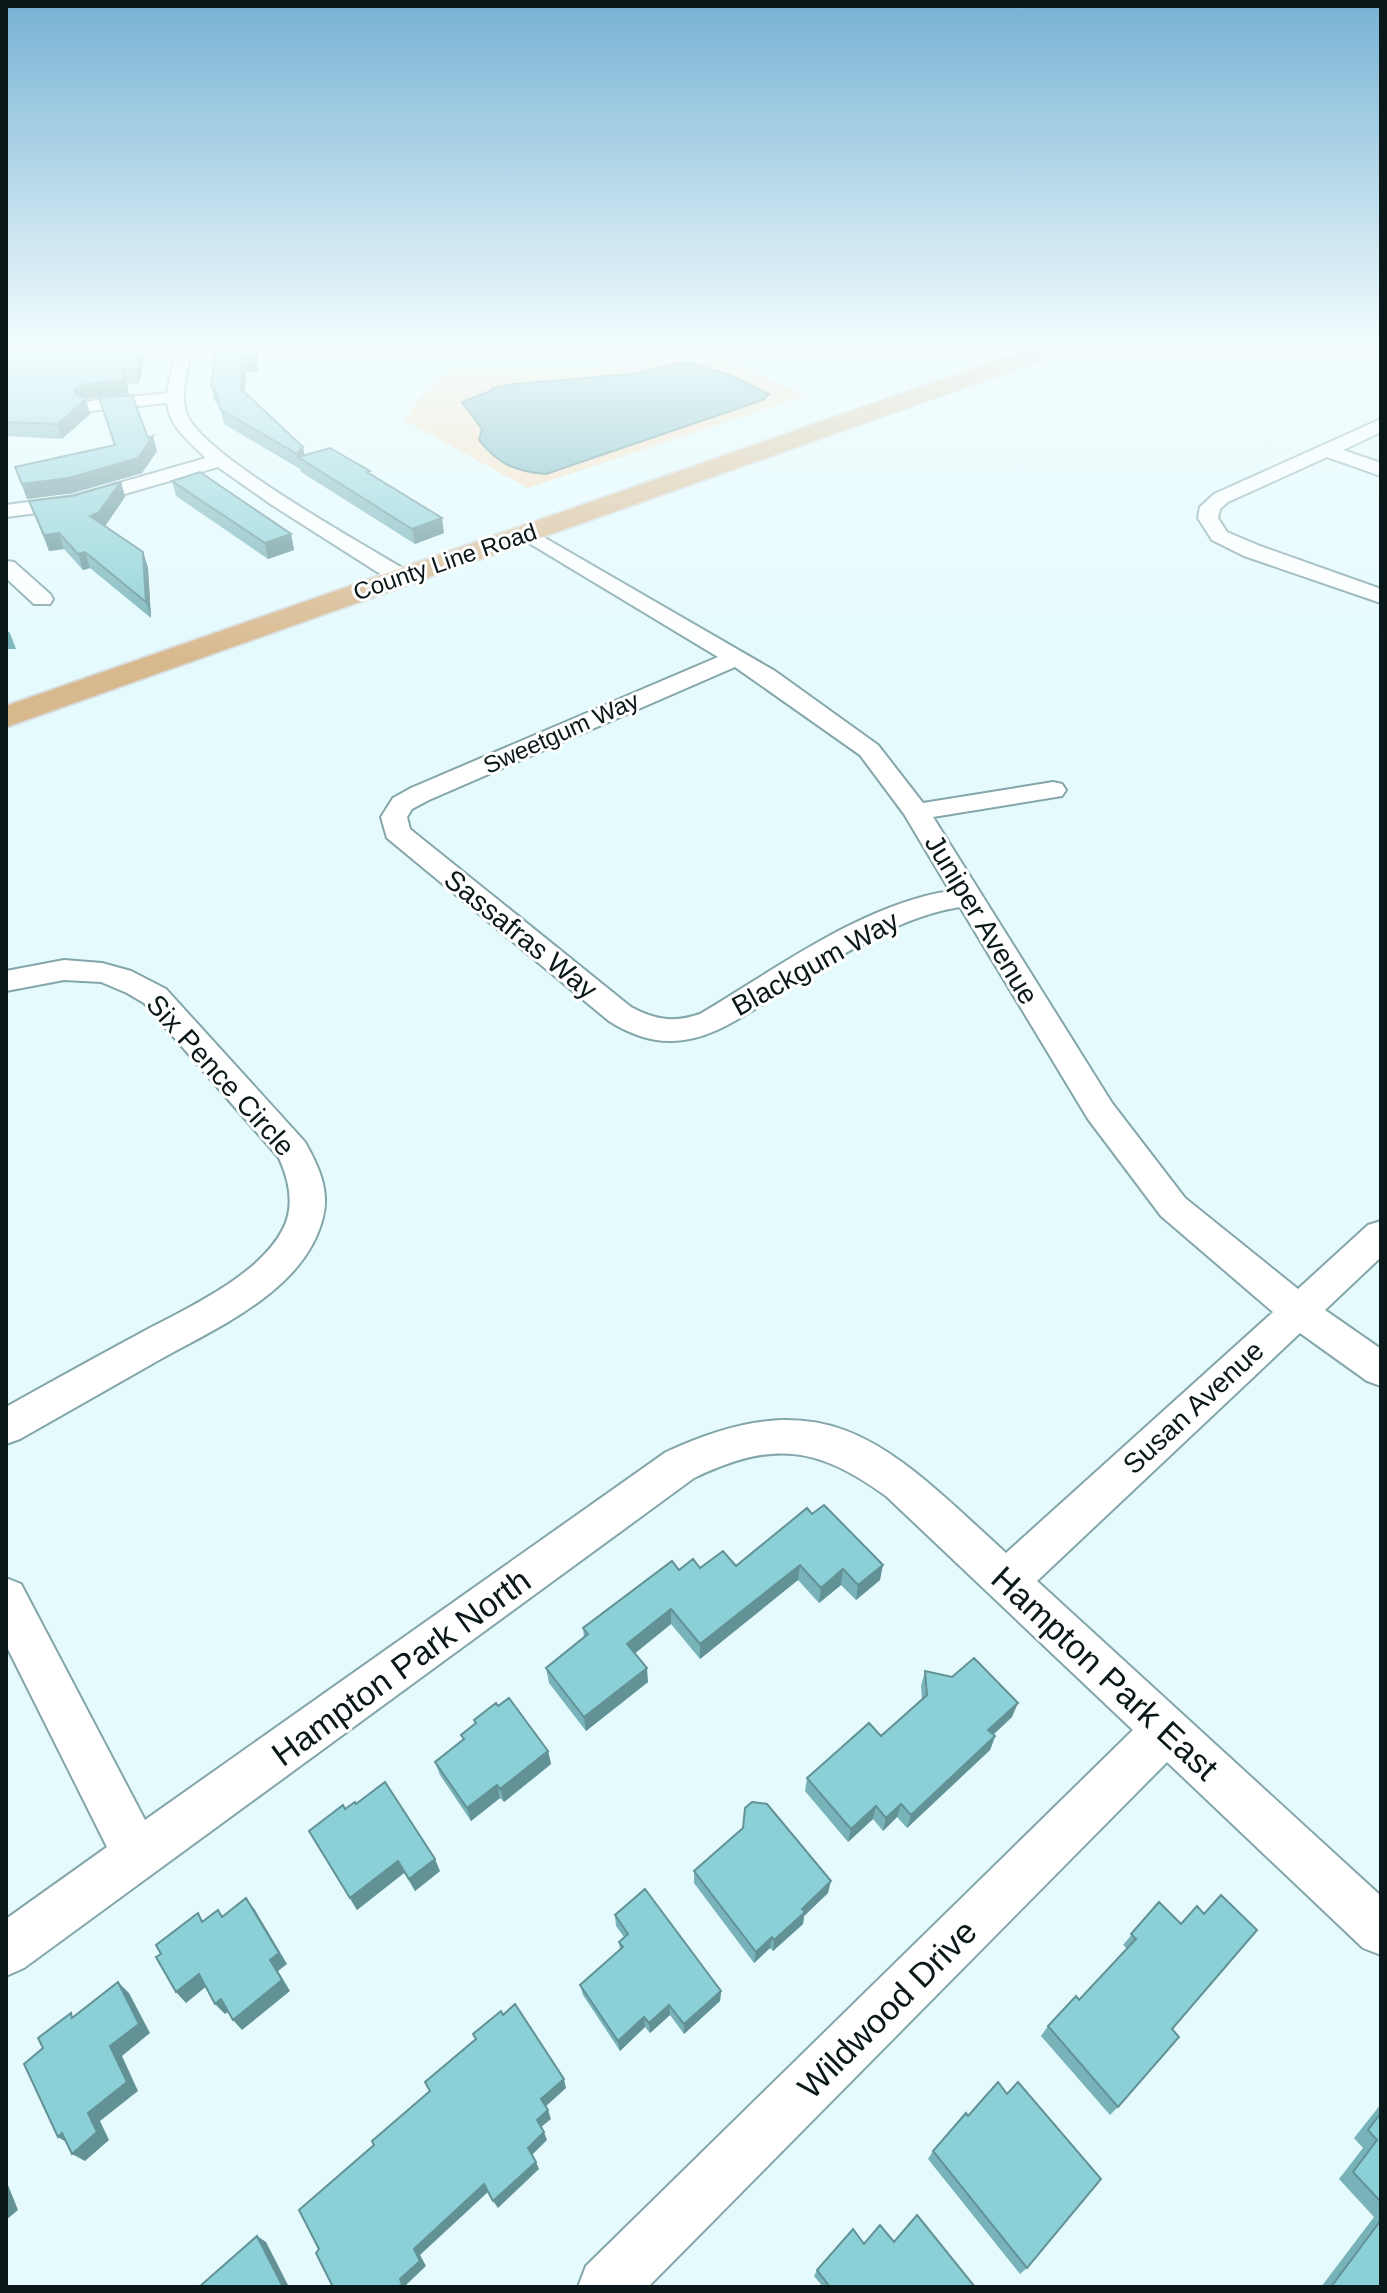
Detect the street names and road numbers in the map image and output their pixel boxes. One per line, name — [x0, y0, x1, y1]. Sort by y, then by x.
street label: County Line Road — [350, 517, 540, 606]
street label: Sweetgum Way — [479, 686, 643, 779]
street label: Juniper Avenue — [919, 829, 1044, 1010]
street label: Sassafras Way — [438, 863, 603, 1005]
street label: Blackgum Way — [727, 905, 904, 1022]
street label: Six Pence Circle — [140, 989, 301, 1162]
street label: Susan Avenue — [1117, 1335, 1270, 1480]
street label: Hampton Park East — [984, 1559, 1226, 1788]
street label: Hampton Park North — [264, 1561, 538, 1773]
street label: Wildwood Drive — [790, 1912, 984, 2106]

